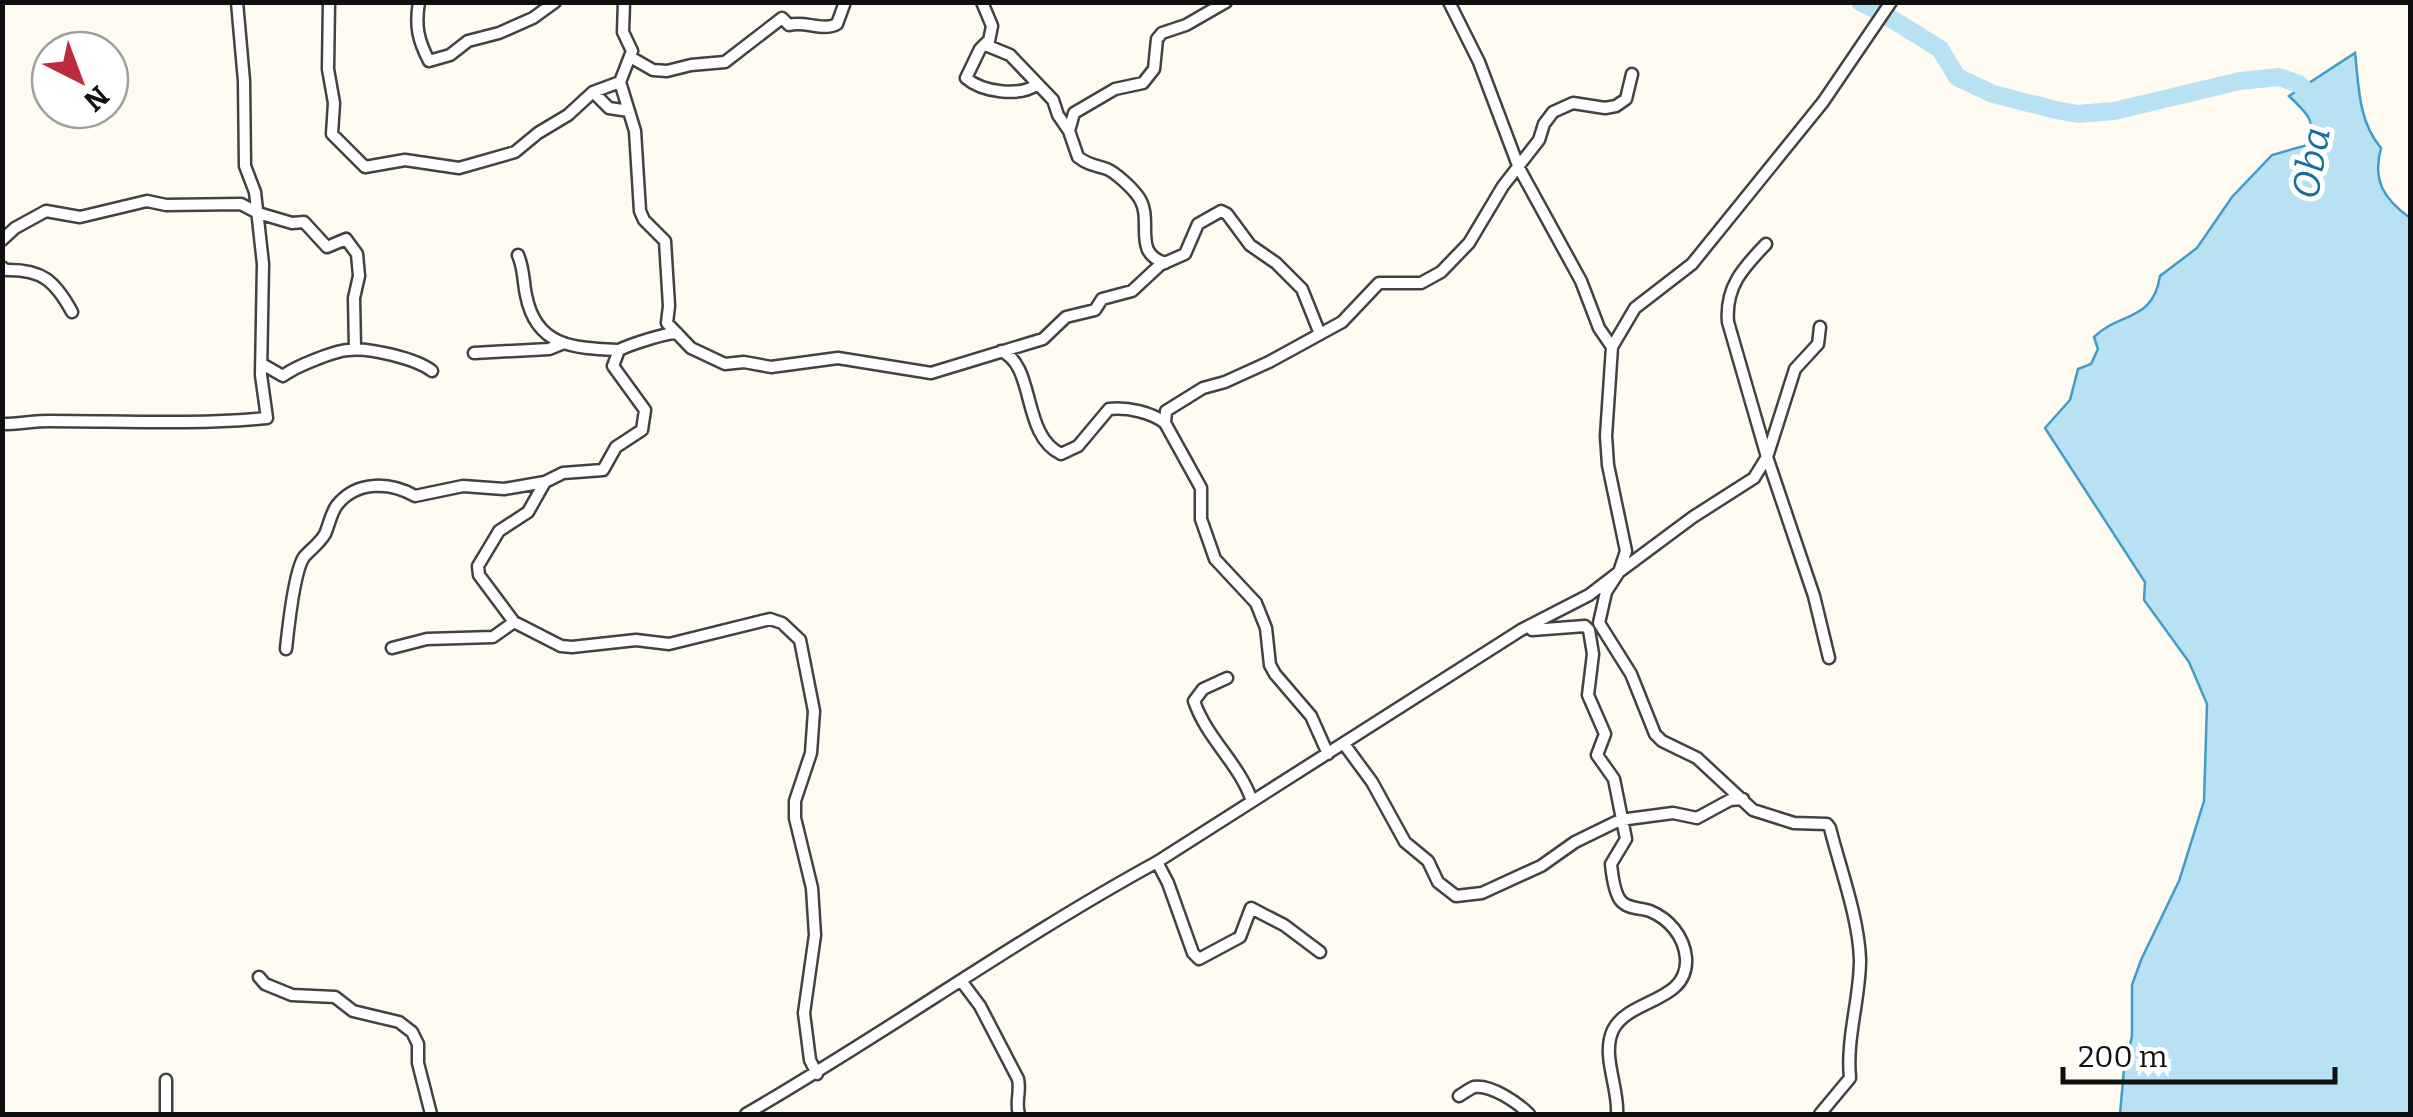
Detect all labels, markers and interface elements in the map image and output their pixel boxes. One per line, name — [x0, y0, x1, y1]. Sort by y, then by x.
north arrow — [30, 30, 130, 130]
text: N — [77, 79, 115, 118]
water label: Oba — [2282, 124, 2340, 202]
scale bar — [2063, 1022, 2336, 1084]
text: 200 m — [2078, 1039, 2168, 1075]

